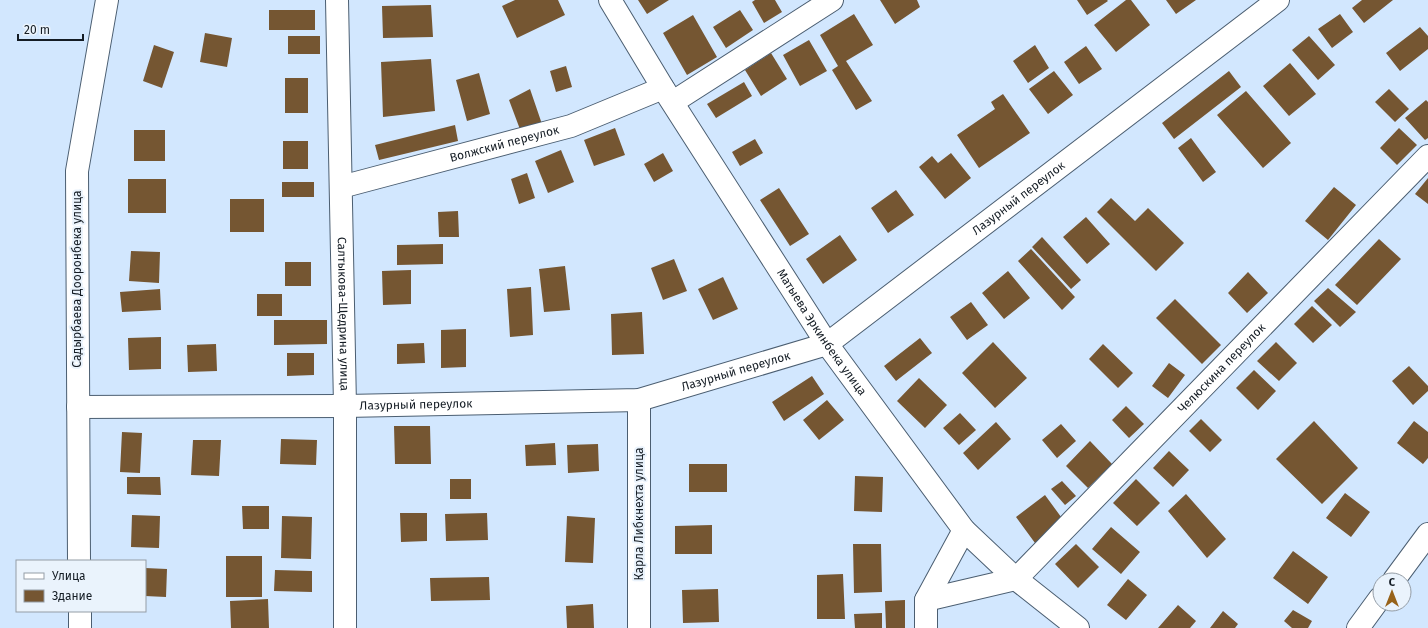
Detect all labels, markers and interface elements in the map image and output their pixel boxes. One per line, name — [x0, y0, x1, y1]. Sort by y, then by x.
scale bar — [18, 16, 83, 42]
text: 20 m — [24, 23, 50, 37]
street label: Волжский переулок — [448, 122, 561, 165]
street label: Лазурный переулок — [969, 158, 1068, 238]
street label: Садырбаева Дооронбека улица — [70, 190, 84, 368]
street label: Салтыкова-Щедрина улица — [335, 237, 352, 391]
street label: Матыева Эркинбека улица — [774, 266, 869, 398]
street label: Челюскина переулок — [1175, 320, 1269, 416]
street label: Лазурный переулок — [680, 348, 793, 394]
street label: Лазурный переулок — [359, 396, 473, 413]
street label: Карла Либкнехта улица — [632, 448, 646, 580]
legend — [16, 560, 146, 612]
text: Улица — [52, 569, 86, 583]
north arrow — [1372, 572, 1412, 612]
text: С — [1389, 576, 1396, 589]
text: Здание — [52, 589, 92, 603]

